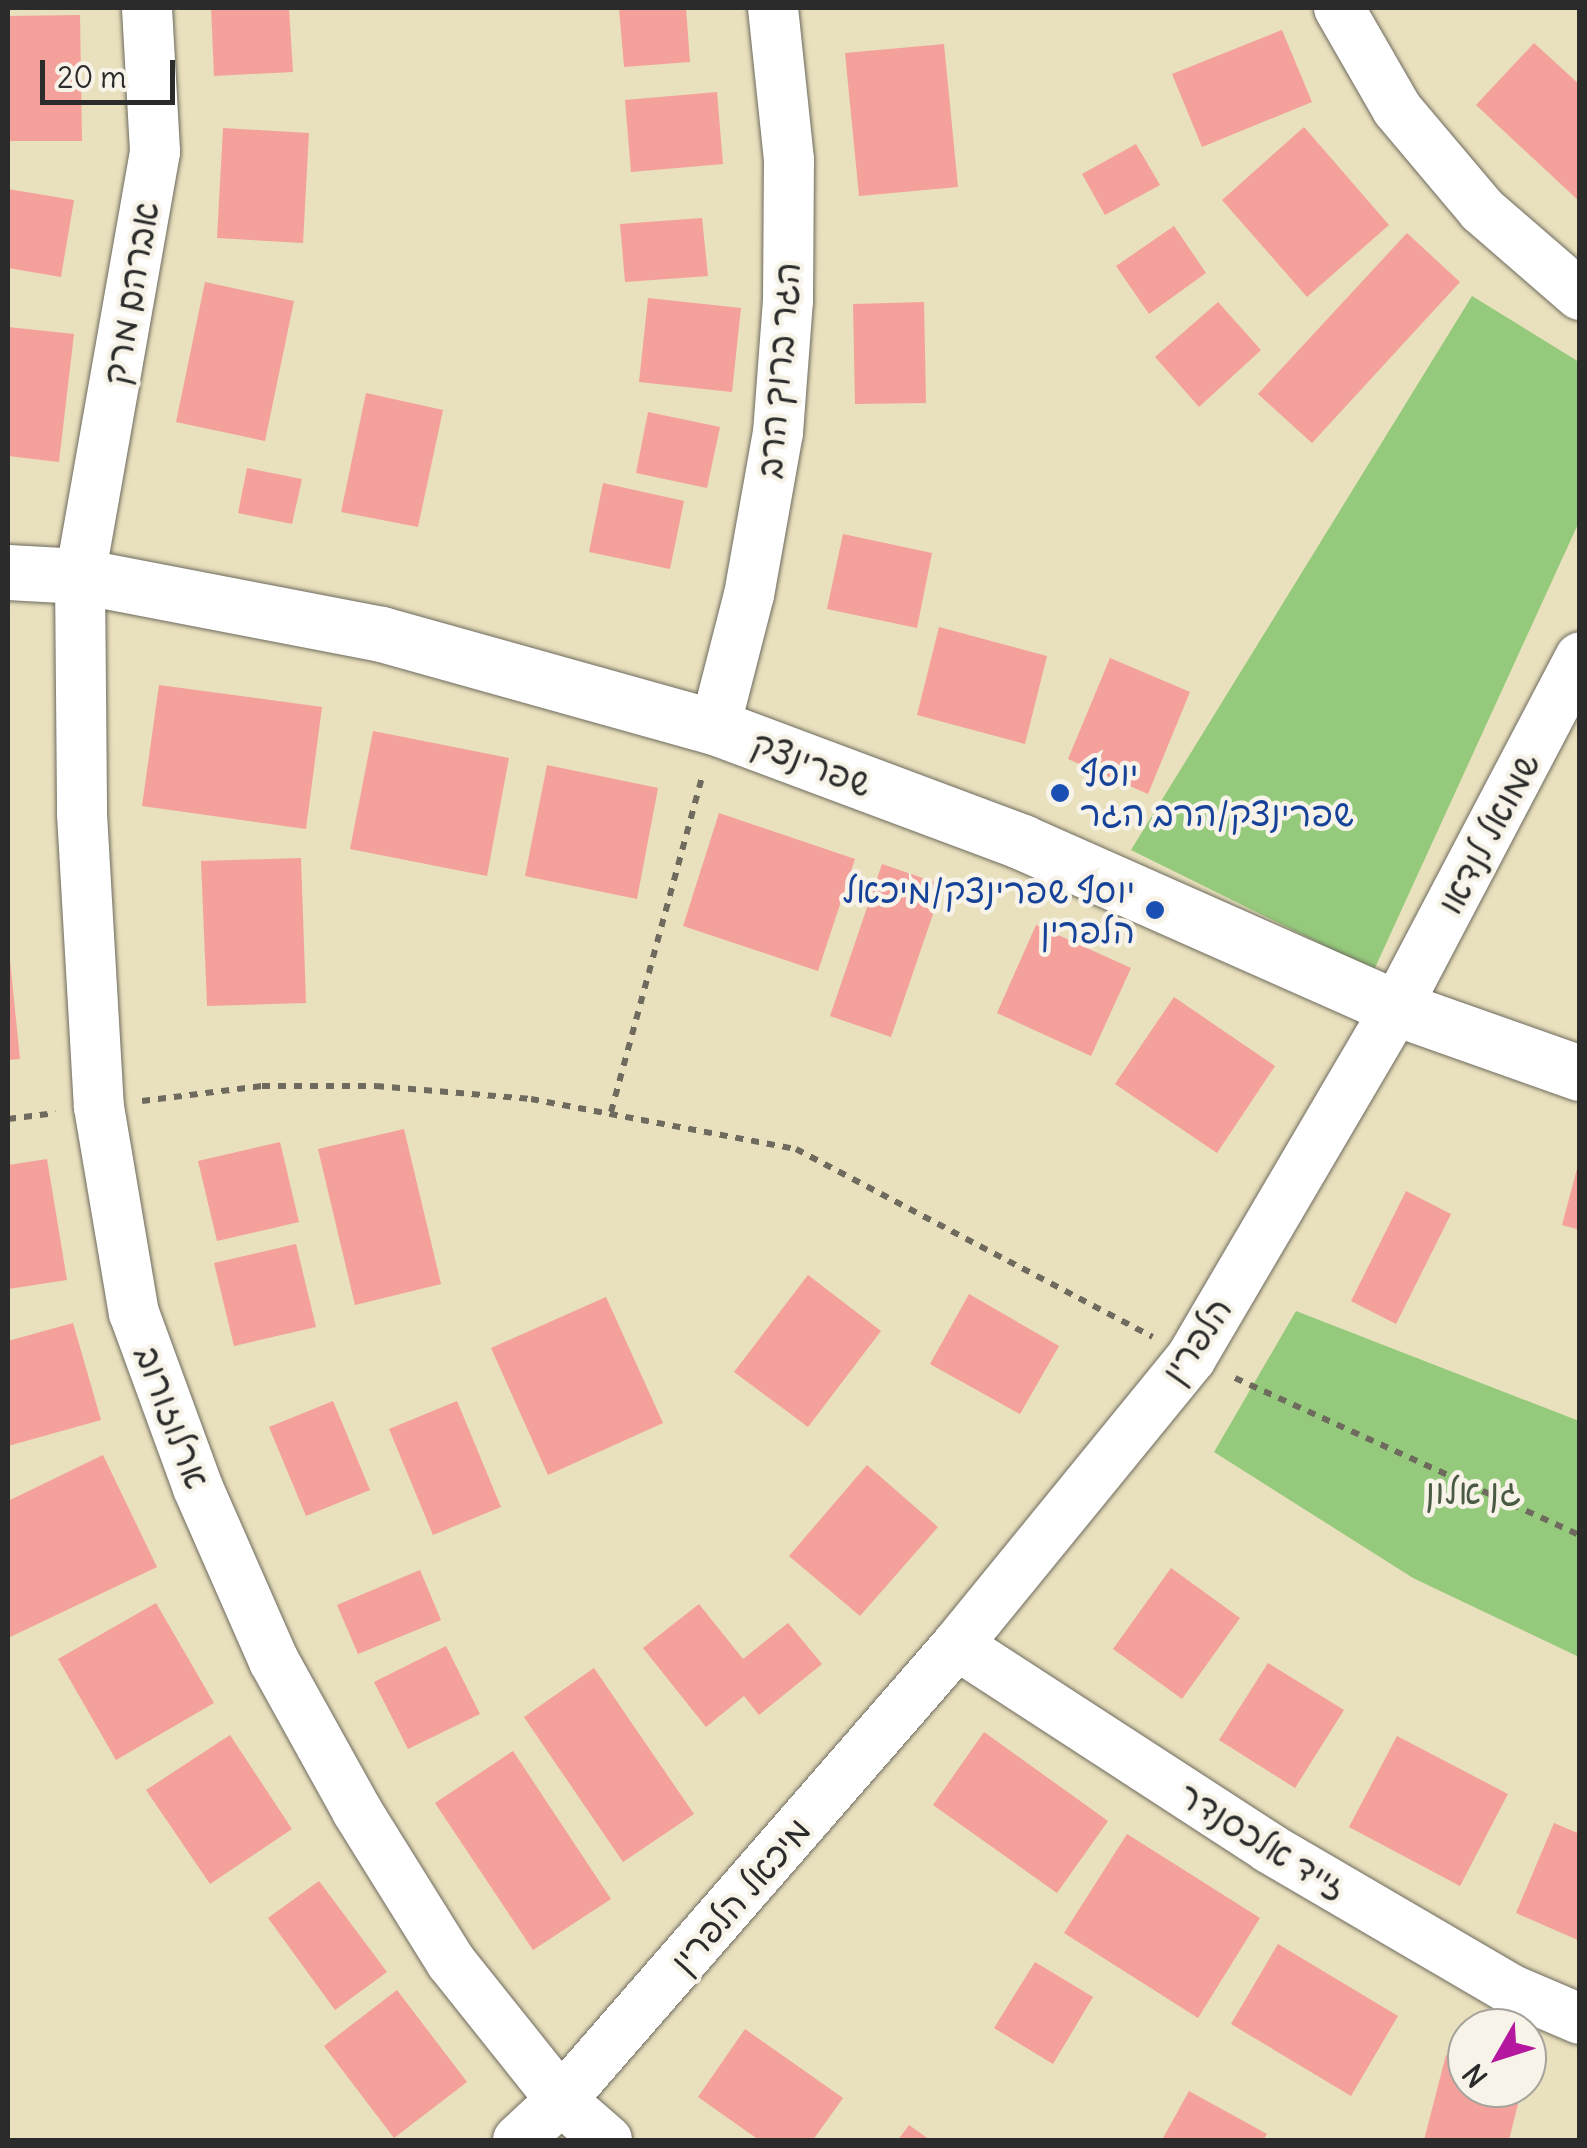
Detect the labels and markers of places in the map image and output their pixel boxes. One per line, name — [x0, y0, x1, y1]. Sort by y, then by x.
place label: יוסף שפרינצק/הרב הגר — [1080, 752, 1354, 834]
marker: יוסף שפרינצק/הרב הגר — [1049, 782, 1071, 804]
place label: יוסף שפרינצק/מיכאל הלפרין — [842, 869, 1135, 951]
marker: יוסף שפרינצק/מיכאל הלפרין — [1144, 899, 1166, 921]

